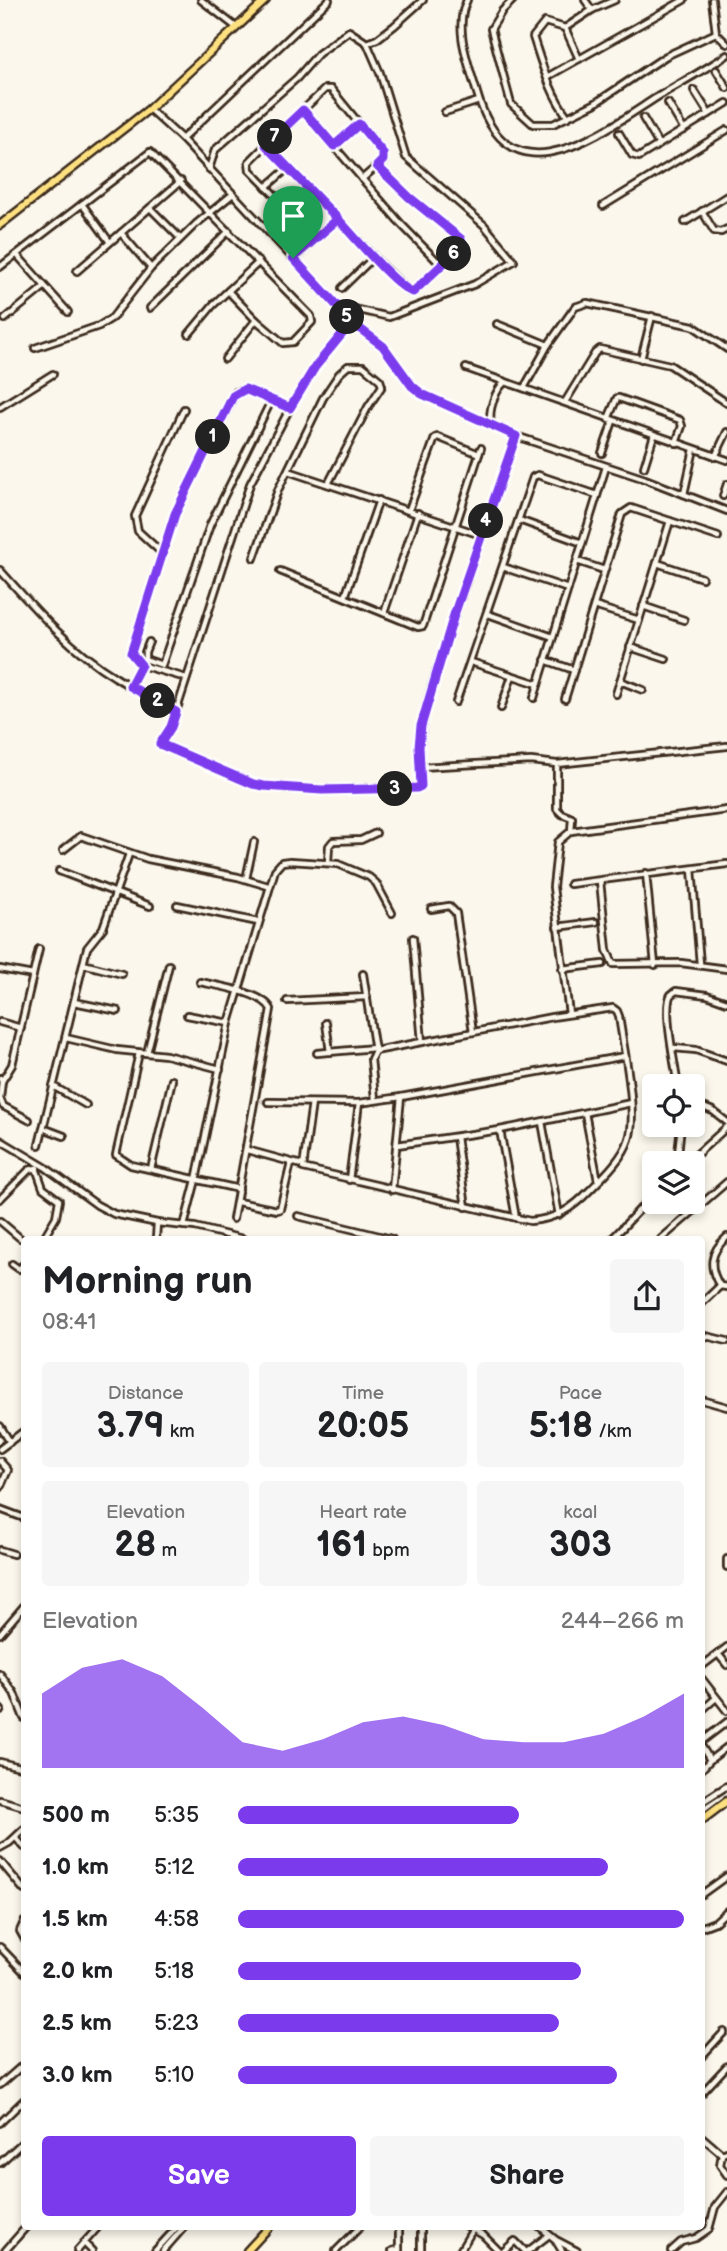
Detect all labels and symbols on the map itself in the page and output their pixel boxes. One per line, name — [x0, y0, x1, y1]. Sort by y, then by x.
pin: 7 — [258, 120, 292, 154]
pin — [263, 186, 323, 258]
pin: 6 — [436, 236, 472, 272]
pin: 5 — [330, 300, 364, 334]
pin: 1 — [196, 420, 230, 454]
pin: 4 — [468, 504, 504, 538]
pin: 2 — [140, 684, 176, 718]
pin: 3 — [378, 772, 412, 806]

